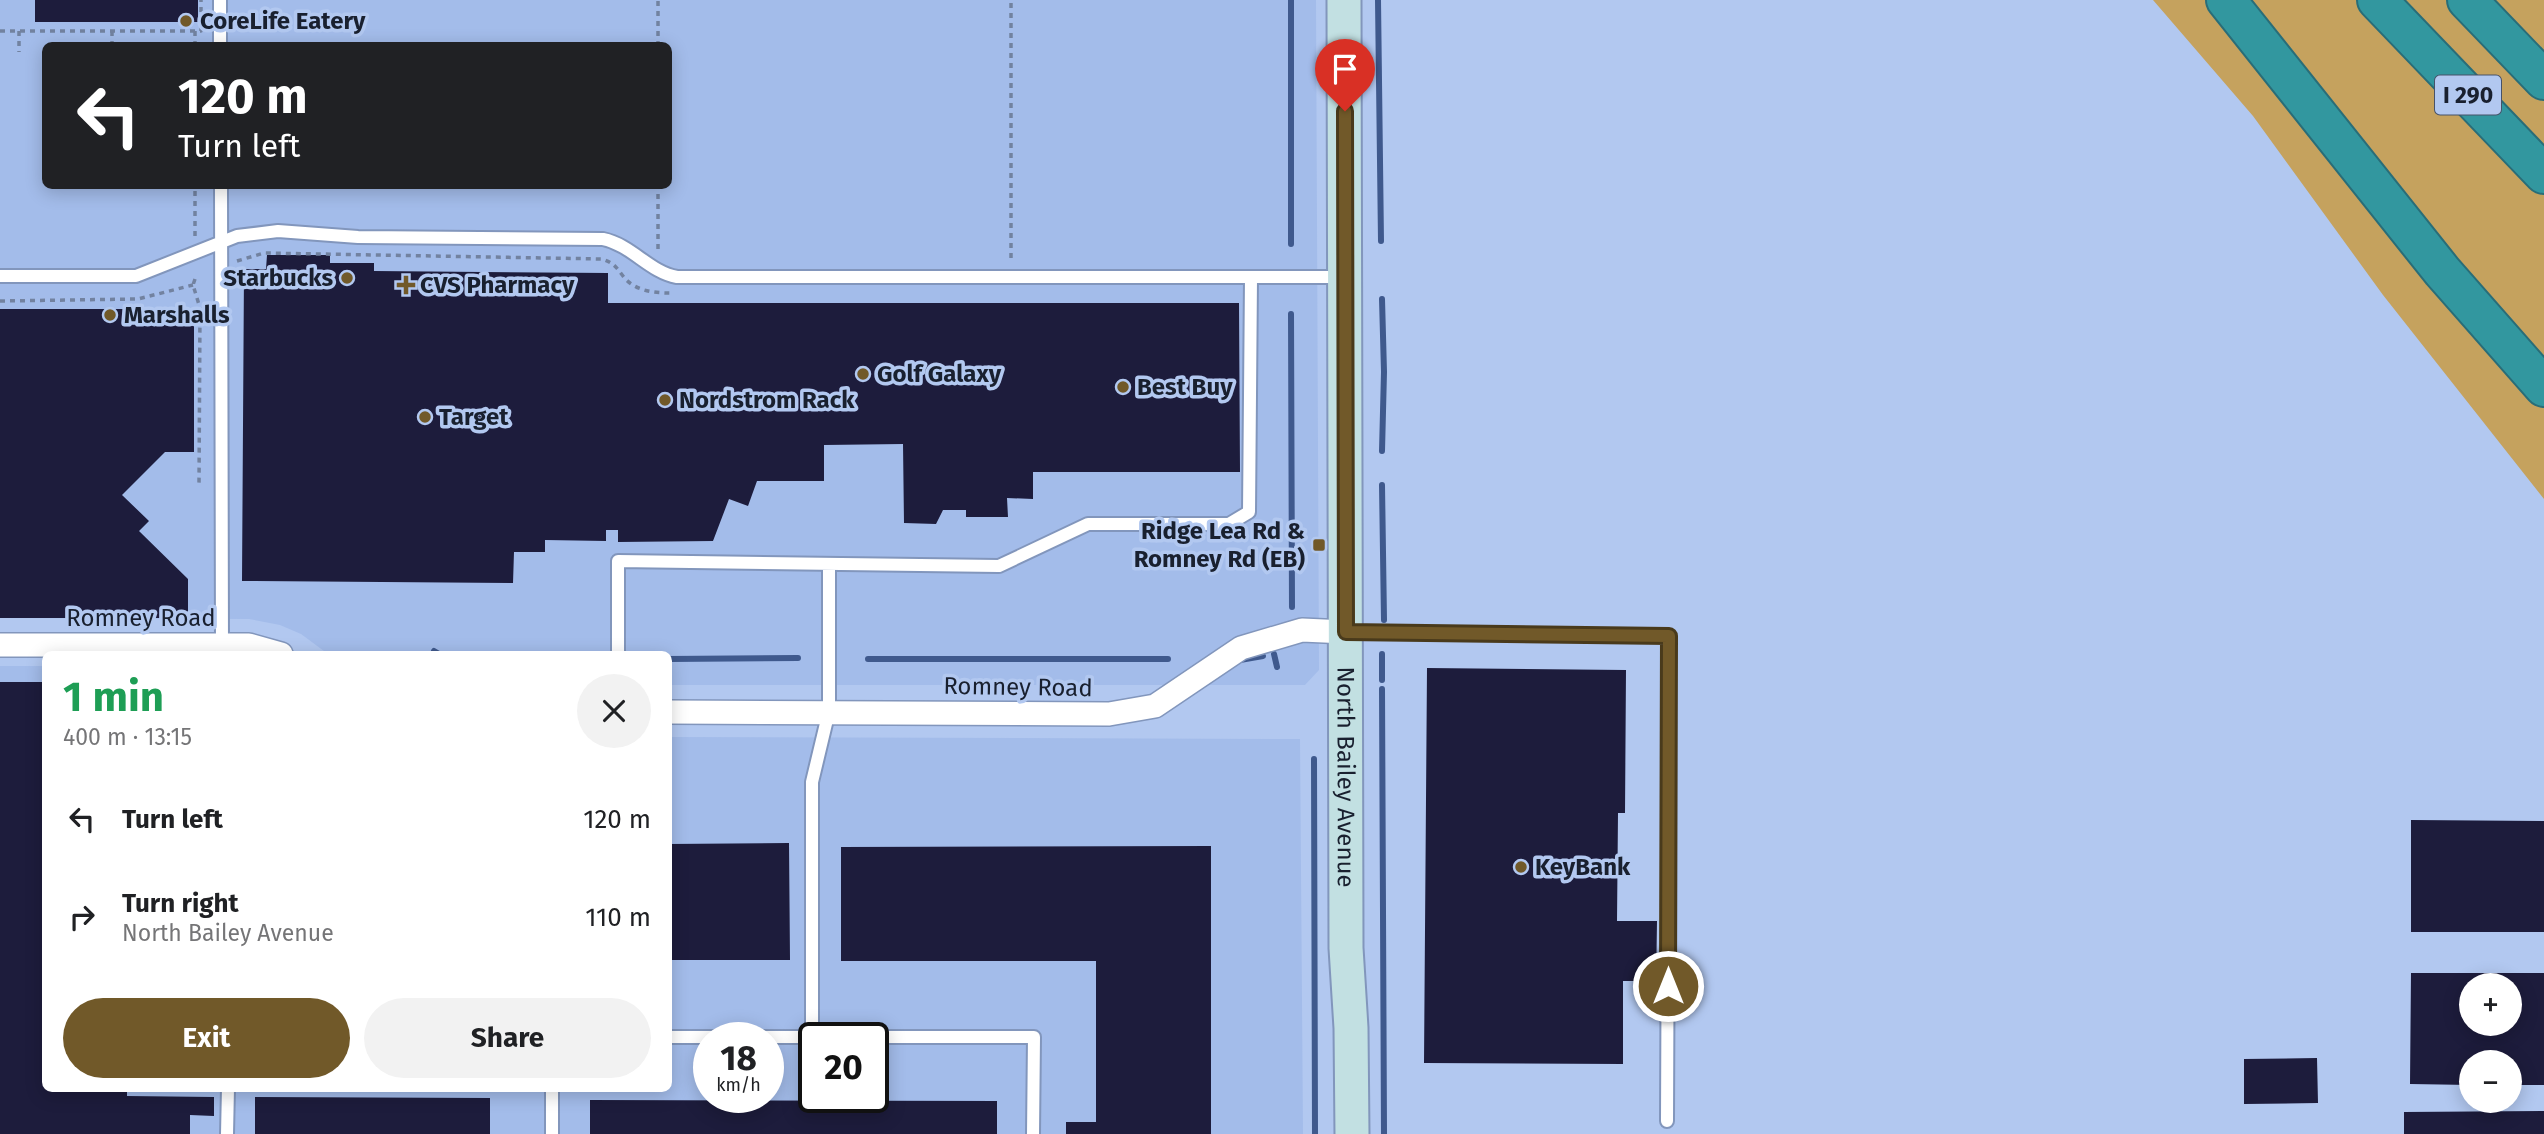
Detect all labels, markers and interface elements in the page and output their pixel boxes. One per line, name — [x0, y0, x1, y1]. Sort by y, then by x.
place label: CoreLife Eatery — [200, 7, 366, 35]
marker: CoreLife Eatery — [178, 13, 194, 29]
pin — [1315, 39, 1375, 111]
icon: arrive — [1326, 50, 1364, 88]
text: 120 m — [178, 67, 308, 126]
icon: left — [63, 70, 154, 161]
road number: I 290 — [2435, 76, 2501, 114]
text: Turn left — [178, 127, 300, 165]
place label: Starbucks — [223, 264, 333, 292]
marker: Starbucks — [339, 270, 355, 286]
place label: CVS Pharmacy — [420, 271, 575, 299]
marker: CVS Pharmacy — [398, 277, 414, 293]
place label: Marshalls — [124, 301, 230, 329]
marker: Marshalls — [102, 307, 118, 323]
place label: Golf Galaxy — [877, 360, 1002, 388]
marker: Golf Galaxy — [855, 366, 871, 382]
place label: Best Buy — [1137, 373, 1233, 401]
marker: Best Buy — [1115, 379, 1131, 395]
place label: Nordstrom Rack — [679, 386, 855, 414]
marker: Nordstrom Rack — [657, 392, 673, 408]
place label: Target — [439, 403, 509, 431]
marker: Target — [417, 409, 433, 425]
place label: Ridge Lea Rd & Romney Rd (EB) — [1134, 517, 1305, 573]
marker: Ridge Lea Rd & Romney Rd (EB) — [1311, 537, 1327, 553]
street label: Romney Road — [66, 604, 216, 632]
street label: North Bailey Avenue — [1331, 666, 1360, 888]
text: 1 min — [63, 672, 164, 722]
street label: Romney Road — [943, 672, 1093, 702]
button: close — [577, 674, 651, 748]
text: 400 m · 13:15 — [63, 723, 192, 751]
icon: left — [63, 800, 101, 838]
text: Turn left — [122, 804, 223, 835]
text: 120 m — [583, 804, 651, 835]
place label: KeyBank — [1535, 853, 1631, 881]
marker: KeyBank — [1513, 859, 1529, 875]
text: Turn right — [122, 888, 239, 919]
icon: right — [63, 898, 101, 936]
text: 110 m — [585, 902, 651, 933]
text: North Bailey Avenue — [122, 919, 334, 947]
position arrow — [1631, 949, 1705, 1023]
map controls — [2459, 973, 2522, 1113]
button: + — [2459, 973, 2522, 1036]
button: Exit — [63, 998, 350, 1078]
button: Share — [364, 998, 651, 1078]
speed limit sign: 20 — [798, 1022, 889, 1113]
text: 18 — [720, 1037, 757, 1079]
button: − — [2459, 1050, 2522, 1113]
text: km/h — [716, 1074, 761, 1096]

